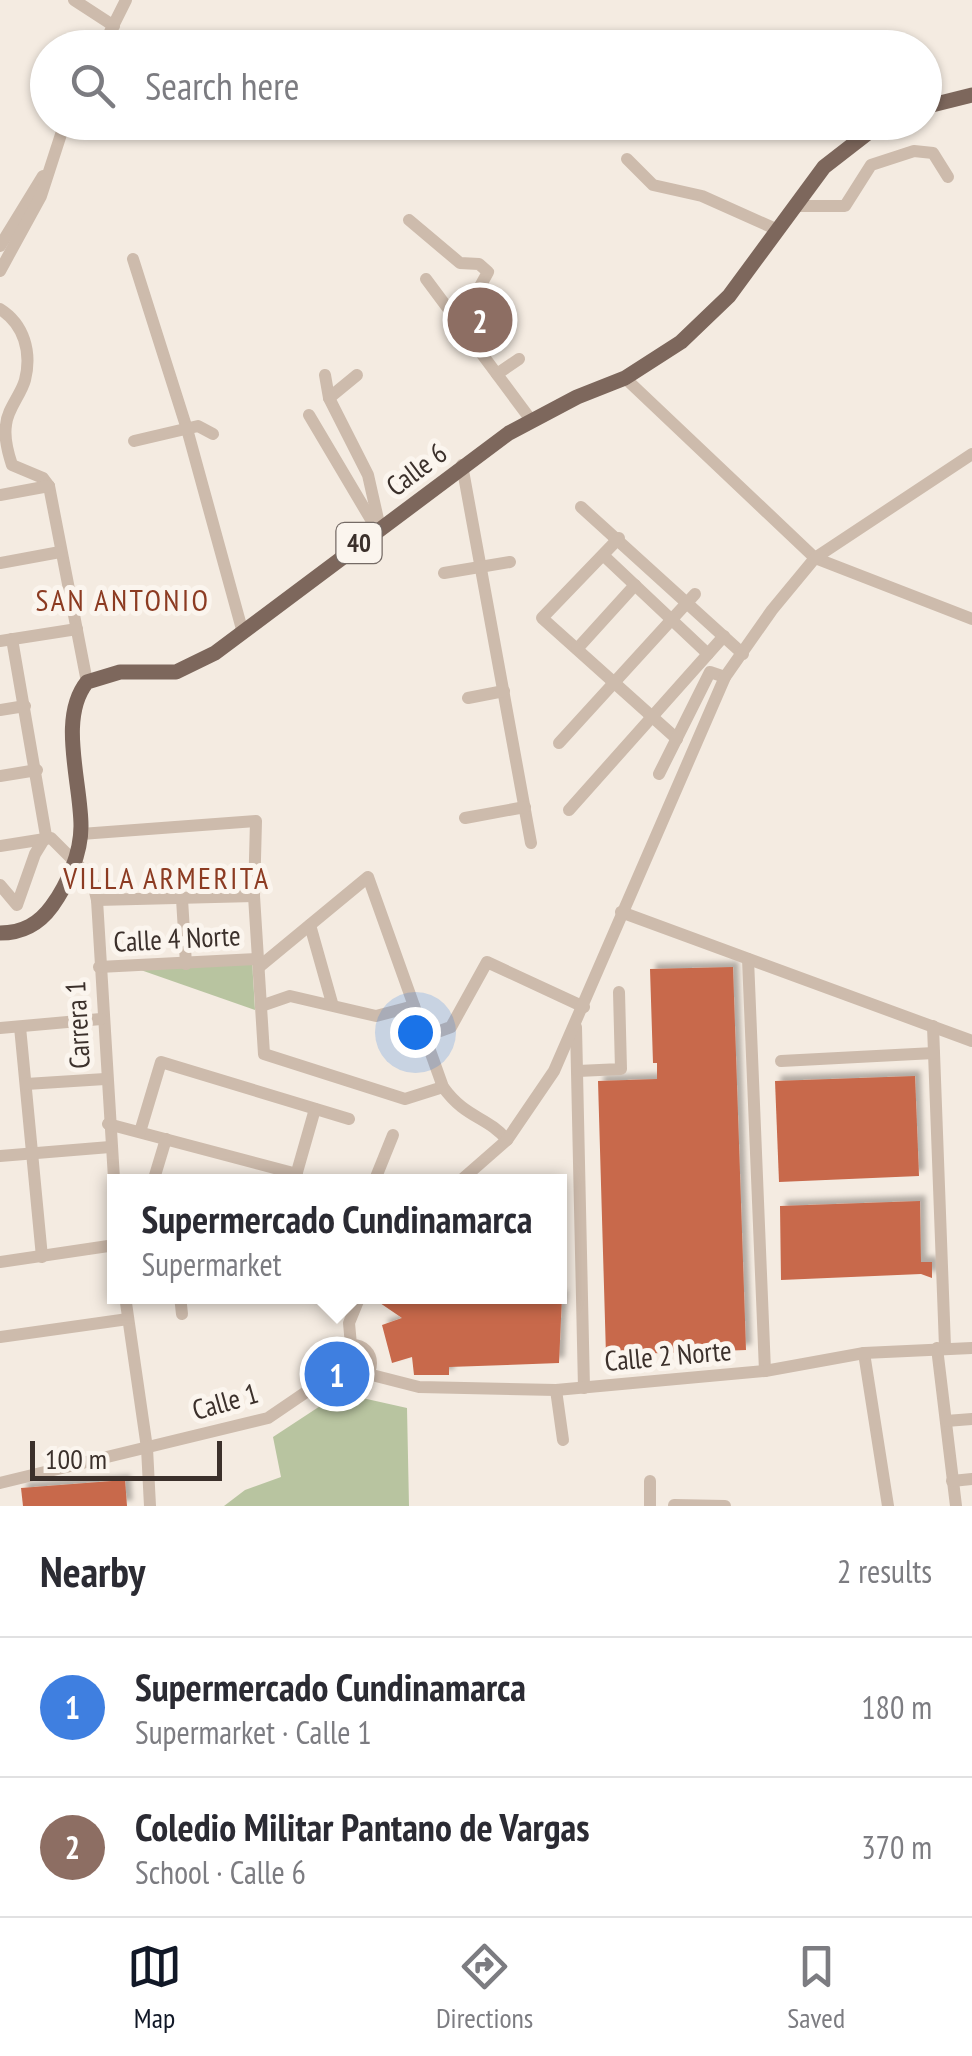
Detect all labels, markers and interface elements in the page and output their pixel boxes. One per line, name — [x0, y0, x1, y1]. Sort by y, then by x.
search box — [30, 30, 942, 140]
icon: search — [65, 58, 120, 113]
text: Search here — [145, 61, 299, 110]
pin: 2 — [448, 282, 512, 358]
street label: Calle 6 — [378, 434, 454, 504]
road number: 40 — [336, 523, 382, 563]
district label: SAN ANTONIO — [36, 580, 210, 619]
district label: VILLA ARMERITA — [62, 858, 271, 897]
street label: Calle 4 Norte — [112, 916, 242, 960]
street label: Carrera 1 — [56, 980, 98, 1070]
your location — [390, 1007, 441, 1058]
popup — [107, 1174, 567, 1304]
text: Supermercado Cundinamarca — [141, 1194, 533, 1243]
text: Supermarket — [141, 1243, 281, 1285]
street label: Calle 2 Norte — [603, 1331, 733, 1379]
pin: 1 — [304, 1336, 370, 1412]
street label: Calle 1 — [188, 1374, 262, 1428]
scale bar — [30, 1436, 222, 1480]
text: 100 m — [45, 1440, 107, 1477]
text: Nearby — [40, 1544, 145, 1599]
text: 2 results — [837, 1550, 932, 1592]
text: Supermercado Cundinamarca — [135, 1662, 526, 1711]
text: 1 — [65, 1686, 80, 1728]
text: 180 m — [861, 1686, 932, 1728]
text: Supermarket · Calle 1 — [135, 1711, 372, 1753]
text: Coledio Militar Pantano de Vargas — [135, 1802, 590, 1851]
text: 2 — [65, 1826, 80, 1868]
text: 370 m — [861, 1826, 932, 1868]
text: School · Calle 6 — [135, 1851, 306, 1893]
tab: Map — [127, 1939, 182, 2036]
tab: Directions — [436, 1939, 533, 2036]
tab: Saved — [787, 1939, 845, 2036]

